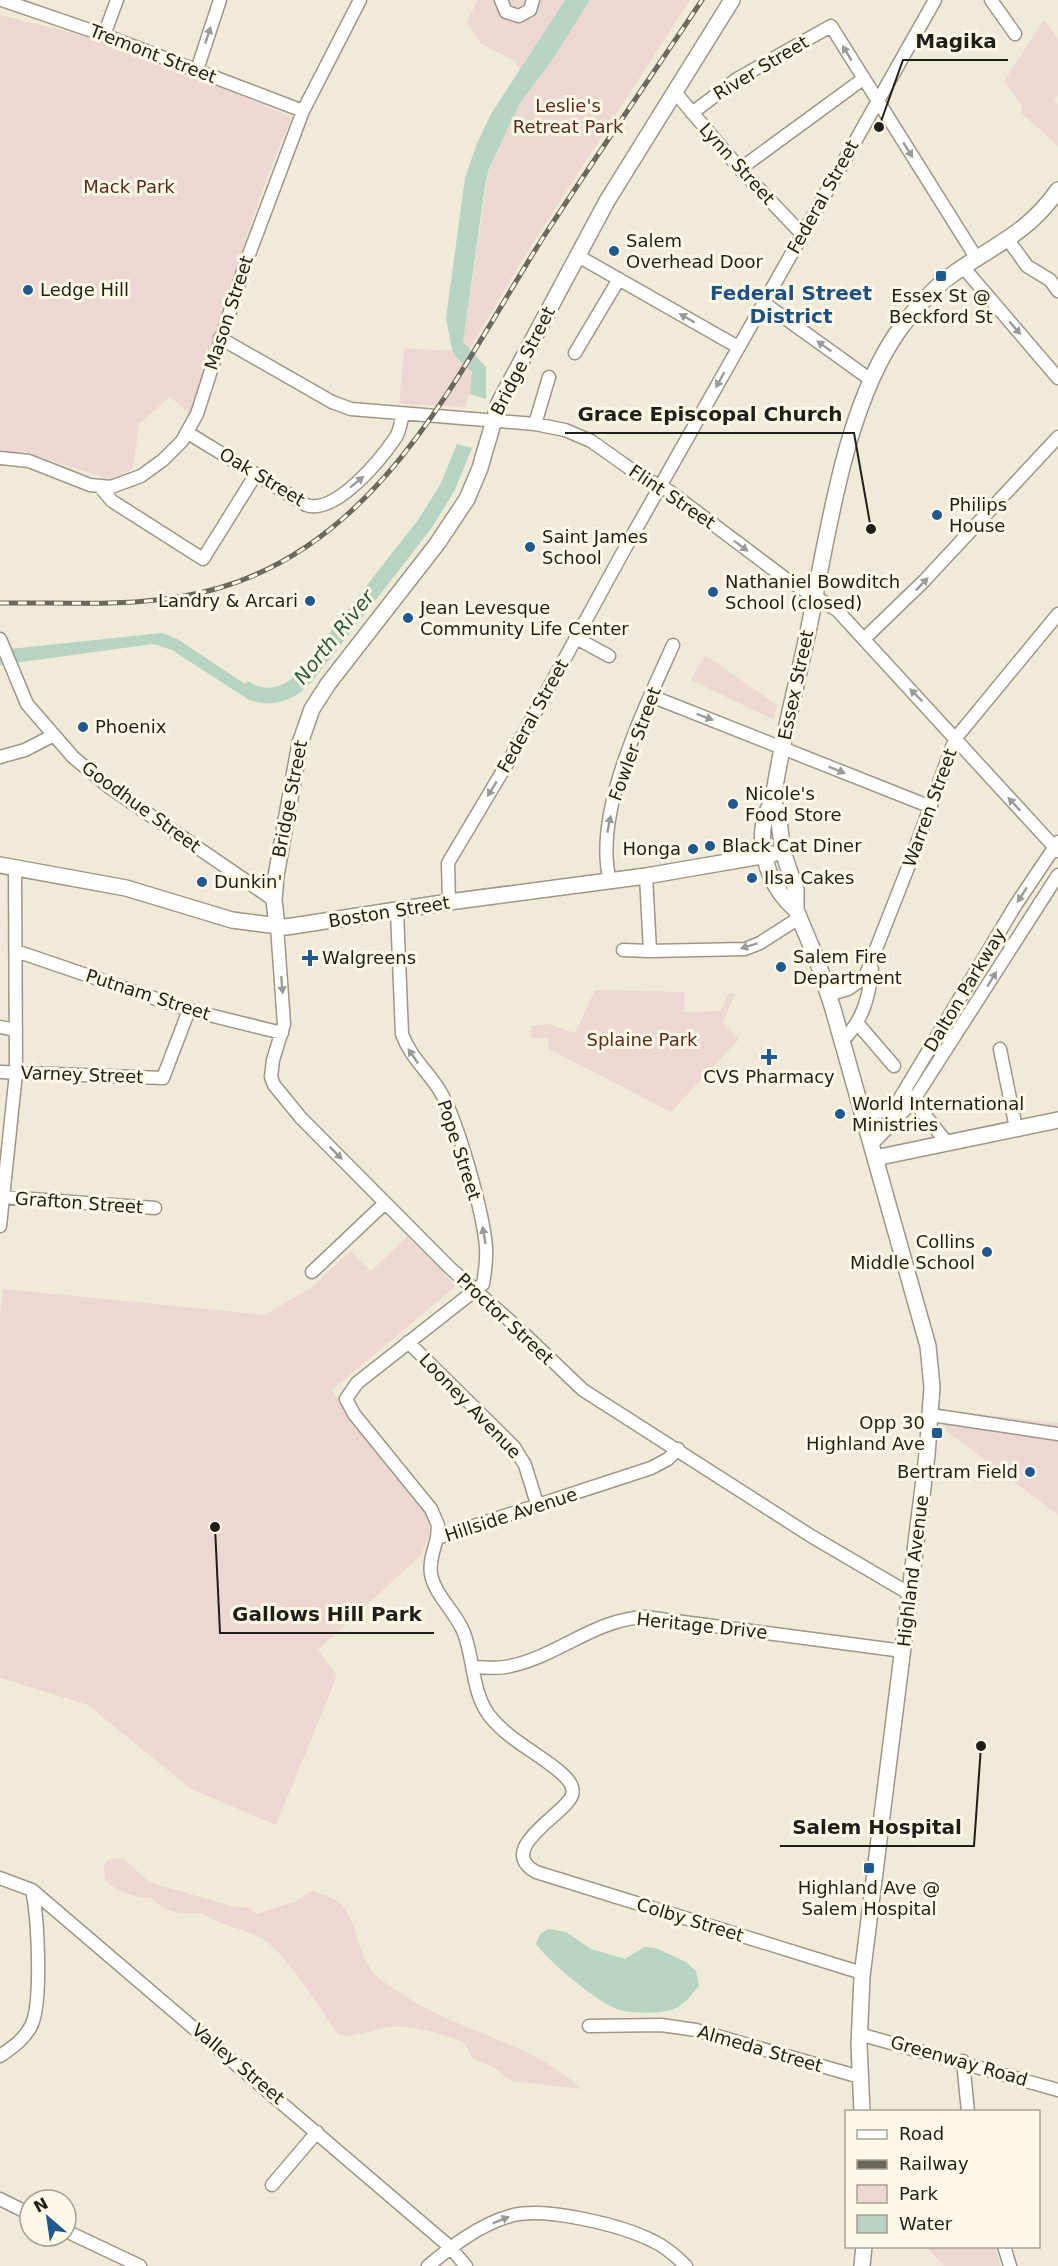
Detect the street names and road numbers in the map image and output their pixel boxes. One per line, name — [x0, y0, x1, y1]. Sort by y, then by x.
street label: Tremont Street — [86, 19, 219, 87]
street label: River Street — [709, 31, 812, 104]
street label: Lynn Street — [695, 119, 779, 209]
street label: Federal Street — [783, 136, 862, 257]
street label: Mason Street — [200, 253, 257, 373]
street label: Bridge Street — [486, 303, 559, 419]
street label: Oak Street — [216, 443, 309, 510]
street label: Flint Street — [625, 460, 719, 533]
street label: Essex Street — [774, 628, 817, 742]
street label: Federal Street — [493, 655, 572, 776]
street label: Fowler Street — [604, 684, 665, 803]
street label: Bridge Street — [268, 738, 311, 859]
street label: Warren Street — [898, 746, 961, 870]
street label: Goodhue Street — [78, 756, 205, 857]
street label: Boston Street — [327, 892, 451, 931]
street label: Dalton Parkway — [919, 924, 1010, 1055]
street label: Putnam Street — [83, 965, 213, 1025]
street label: Varney Street — [20, 1062, 144, 1087]
street label: Pope Street — [433, 1097, 486, 1203]
street label: Grafton Street — [14, 1188, 144, 1217]
street label: Proctor Street — [453, 1269, 558, 1369]
street label: Looney Avenue — [415, 1349, 526, 1462]
street label: Hillside Avenue — [442, 1483, 580, 1546]
street label: Highland Avenue — [893, 1494, 932, 1648]
street label: Heritage Drive — [636, 1608, 768, 1643]
street label: Colby Street — [634, 1893, 746, 1946]
street label: Valley Street — [188, 2019, 289, 2108]
street label: Almeda Street — [695, 2021, 825, 2076]
street label: Greenway Road — [888, 2031, 1030, 2090]

